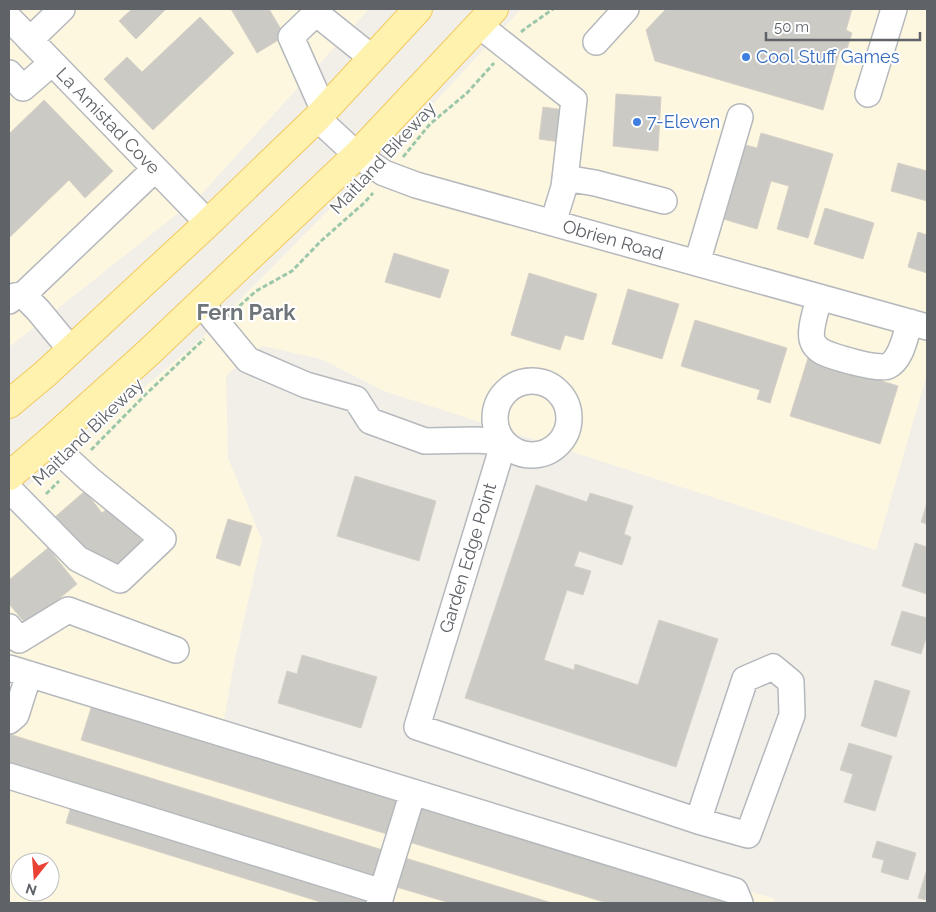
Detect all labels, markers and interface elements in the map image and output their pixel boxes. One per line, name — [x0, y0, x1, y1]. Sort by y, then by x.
scale bar — [766, 10, 920, 42]
text: 50 m — [774, 18, 809, 36]
place label: Cool Stuff Games — [756, 46, 900, 67]
marker: Cool Stuff Games — [740, 51, 752, 63]
street label: La Amistad Cove — [52, 63, 165, 179]
street label: Maitland Bikeway — [325, 97, 440, 218]
place label: 7-Eleven — [647, 111, 720, 132]
marker: 7-Eleven — [631, 116, 643, 128]
street label: Obrien Road — [560, 215, 666, 264]
district label: Fern Park — [196, 299, 296, 325]
street label: Maitland Bikeway — [28, 373, 147, 490]
street label: Garden Edge Point — [435, 480, 500, 635]
north arrow — [10, 852, 60, 902]
text: N — [24, 880, 39, 899]

